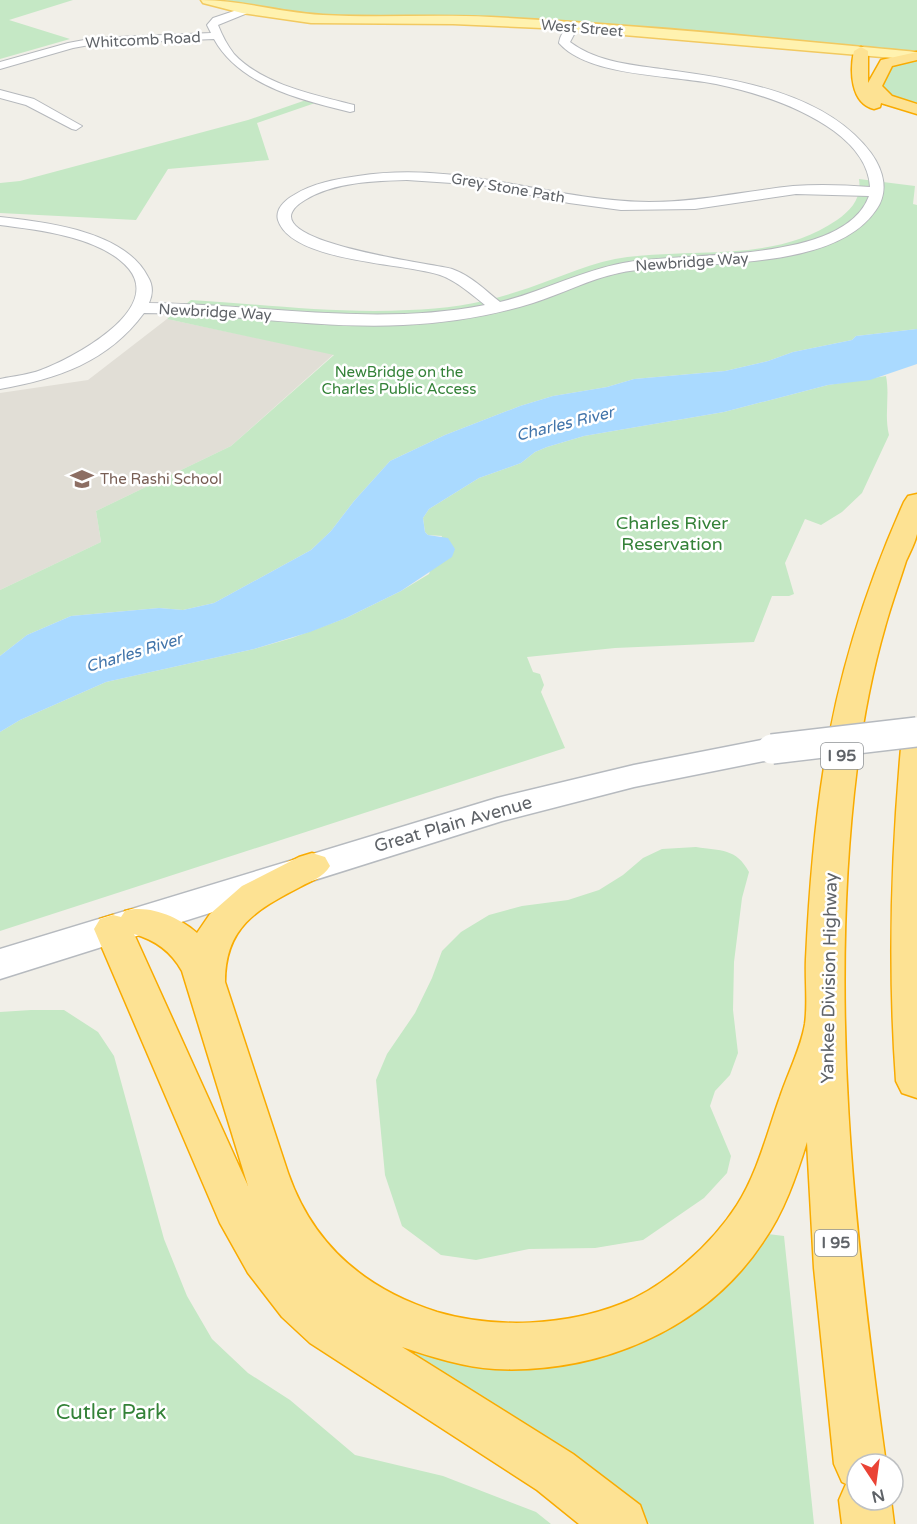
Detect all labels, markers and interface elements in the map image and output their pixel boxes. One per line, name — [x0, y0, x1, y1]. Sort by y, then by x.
street label: West Street — [540, 15, 624, 41]
street label: Whitcomb Road — [85, 28, 201, 52]
street label: Grey Stone Path — [450, 169, 566, 207]
street label: Newbridge Way — [635, 249, 749, 275]
street label: Newbridge Way — [158, 300, 272, 324]
park label: NewBridge on the Charles Public Access — [322, 363, 476, 398]
water label: Charles River — [514, 402, 618, 446]
school or university icon: The Rashi School — [69, 466, 95, 492]
place label: The Rashi School — [100, 470, 222, 488]
park label: Charles River Reservation — [616, 512, 728, 555]
water label: Charles River — [83, 628, 186, 677]
road number: I 95 — [821, 743, 863, 769]
street label: Great Plain Avenue — [372, 791, 534, 857]
street label: Yankee Division Highway — [816, 872, 842, 1084]
road number: I 95 — [815, 1230, 857, 1256]
park label: Cutler Park — [56, 1400, 166, 1425]
north arrow — [845, 1452, 905, 1512]
text: N — [870, 1484, 887, 1507]

